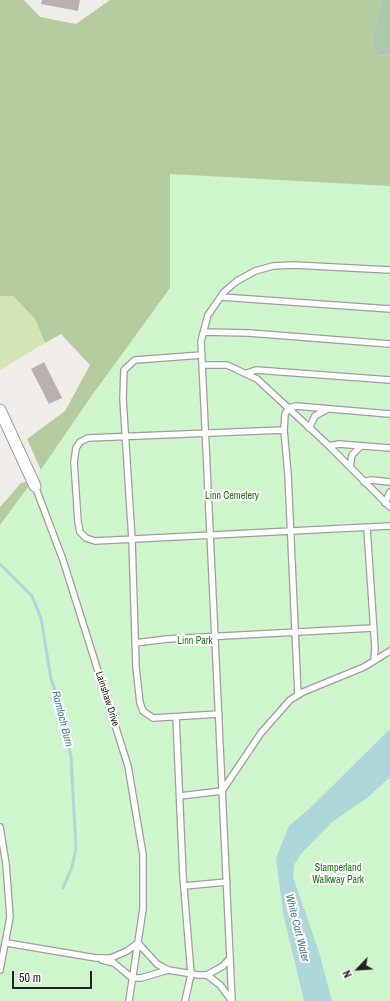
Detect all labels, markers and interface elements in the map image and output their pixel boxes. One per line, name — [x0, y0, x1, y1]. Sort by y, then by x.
park label: Linn Cemetery — [205, 490, 259, 502]
park label: Linn Park — [177, 635, 213, 647]
street label: Lainshaw Drive — [92, 670, 122, 728]
water label: Ramloch Burn — [49, 690, 75, 748]
park label: Stamperland Walkway Park — [312, 862, 364, 886]
water label: White Cart Water — [282, 893, 312, 963]
north arrow — [338, 949, 378, 989]
scale bar — [14, 963, 94, 989]
text: N — [339, 968, 355, 980]
text: 50 m — [19, 970, 41, 986]

